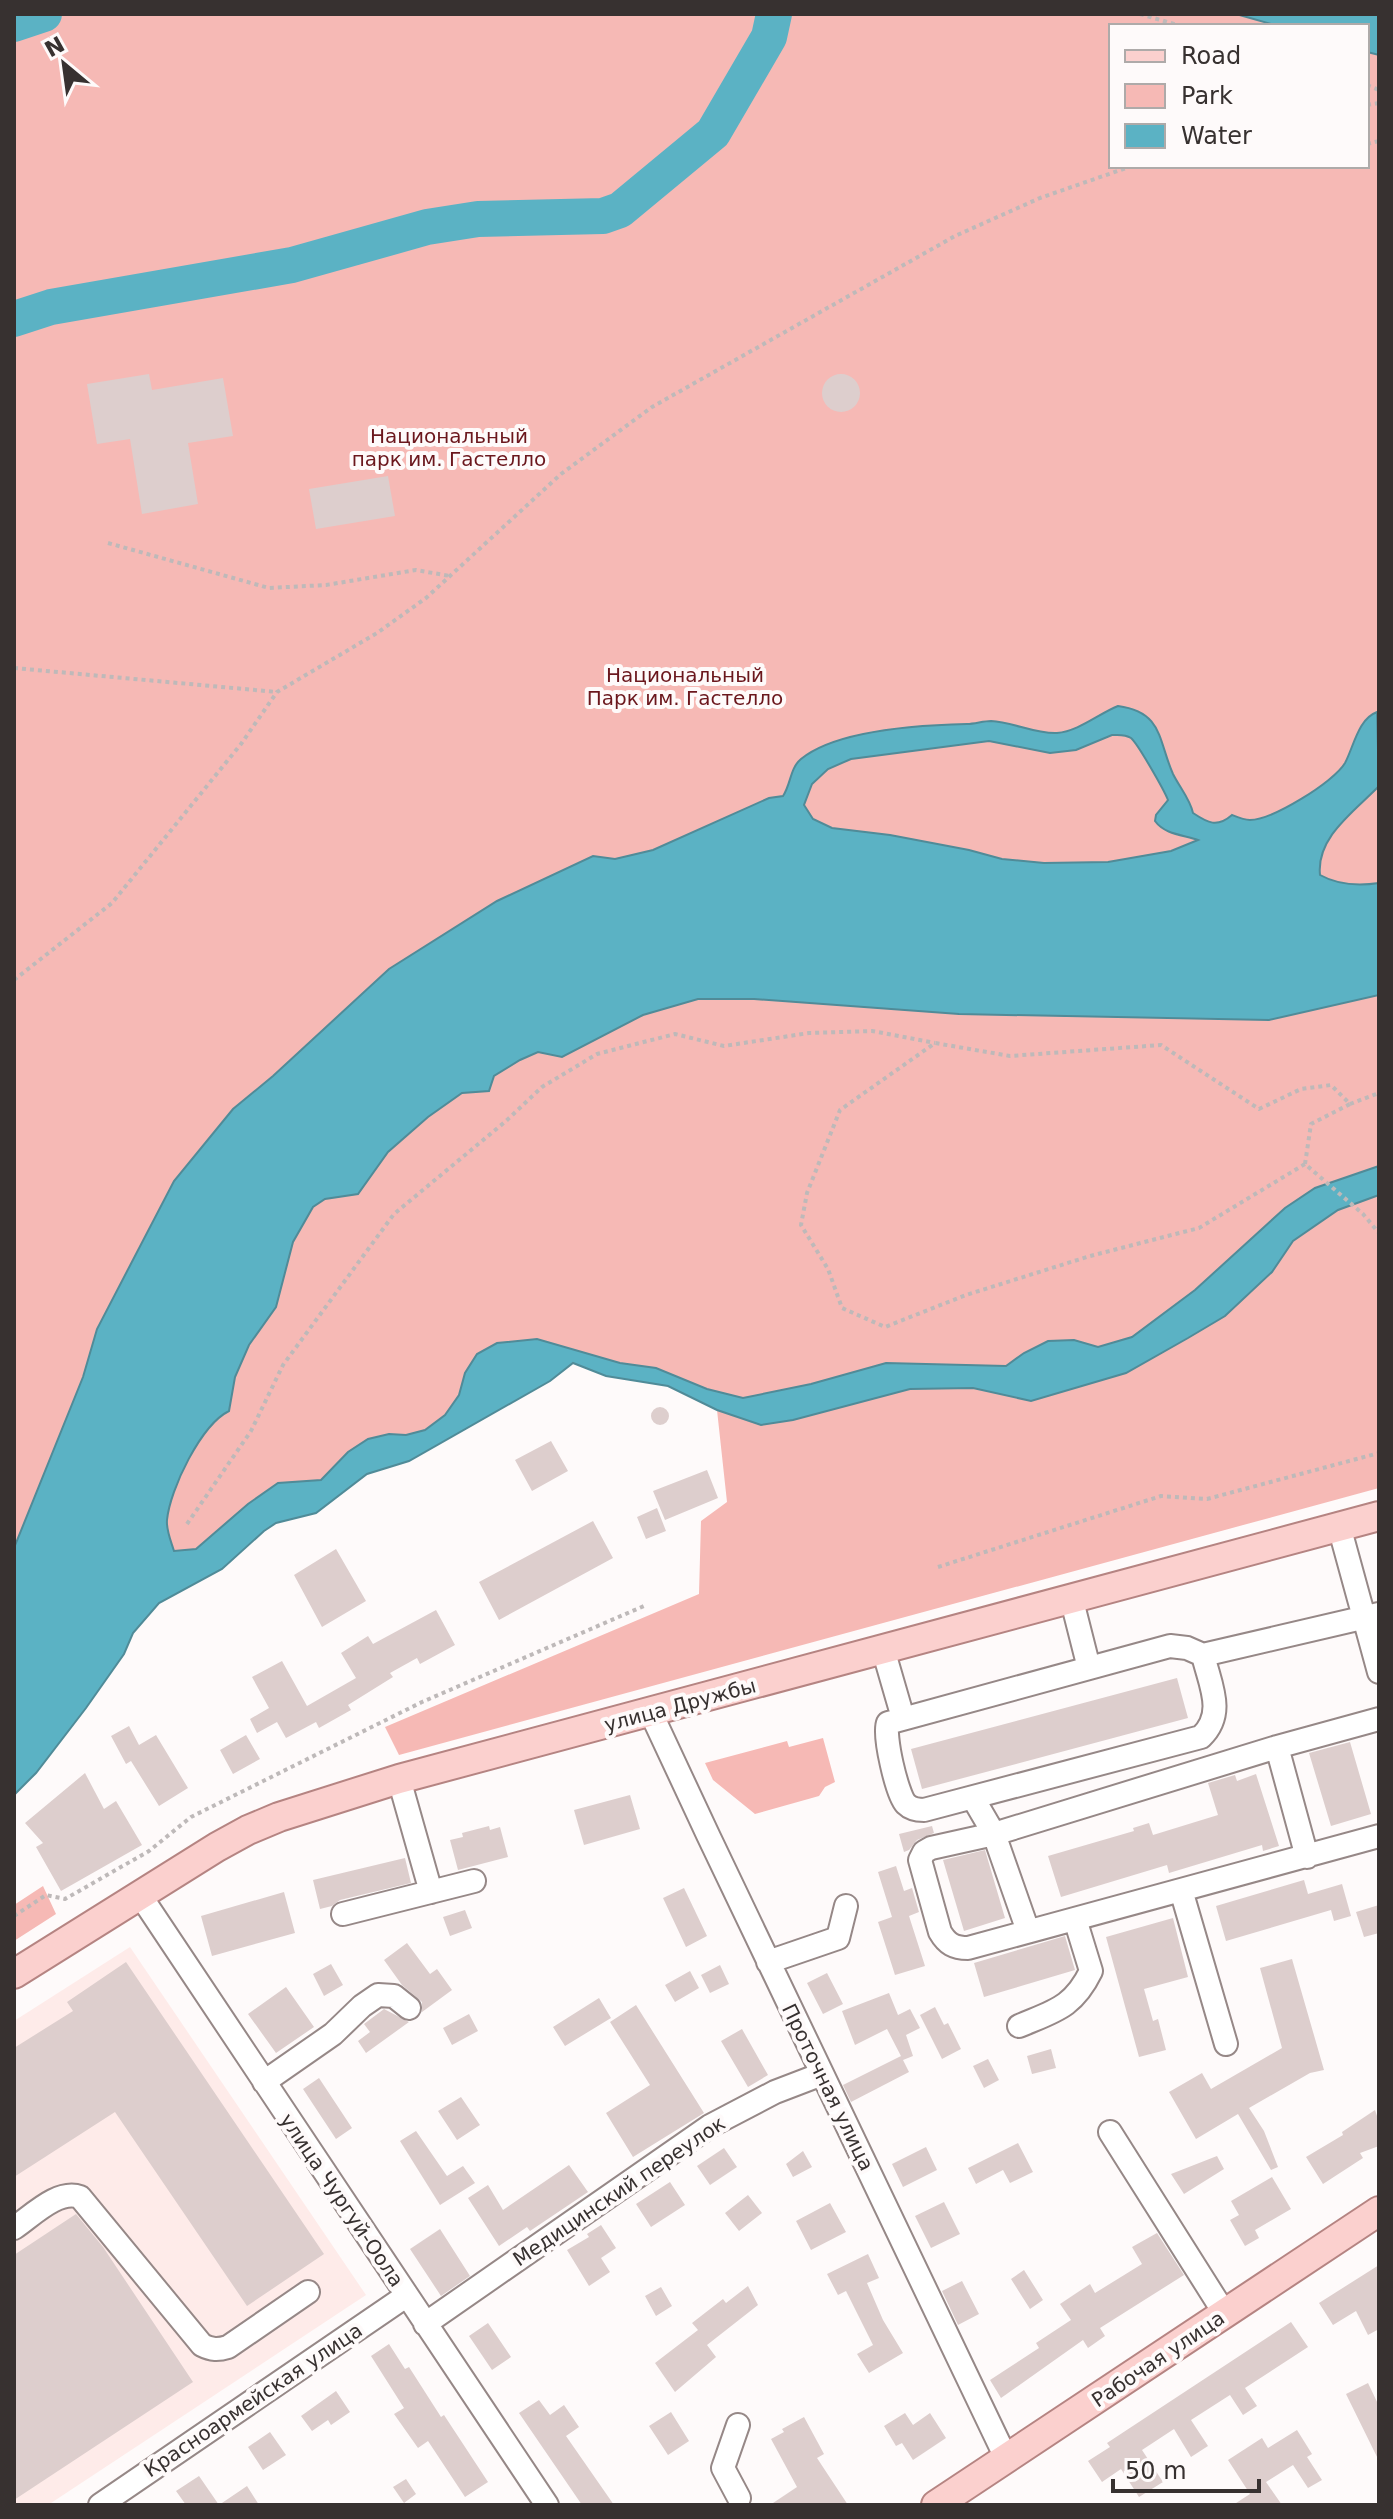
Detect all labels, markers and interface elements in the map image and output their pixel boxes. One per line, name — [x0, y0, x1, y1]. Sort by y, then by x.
north arrow — [24, 24, 104, 104]
legend — [1109, 24, 1369, 168]
text: N — [40, 32, 69, 62]
text: Road — [1181, 42, 1241, 70]
text: Park — [1181, 82, 1233, 110]
text: Water — [1181, 122, 1252, 150]
park label: Национальный парк им. Гастелло — [352, 424, 546, 471]
park label: Национальный Парк им. Гастелло — [587, 663, 783, 710]
street label: улица Дружбы — [601, 1673, 759, 1737]
street label: Проточная улица — [777, 2000, 879, 2174]
street label: улица Чургуй-Оола — [275, 2109, 409, 2291]
street label: Медицинский переулок — [508, 2111, 730, 2271]
street label: Рабочая улица — [1087, 2306, 1229, 2412]
street label: Красноармейская улица — [139, 2318, 367, 2482]
scale bar — [1113, 2443, 1259, 2493]
text: 50 m — [1125, 2457, 1187, 2485]

